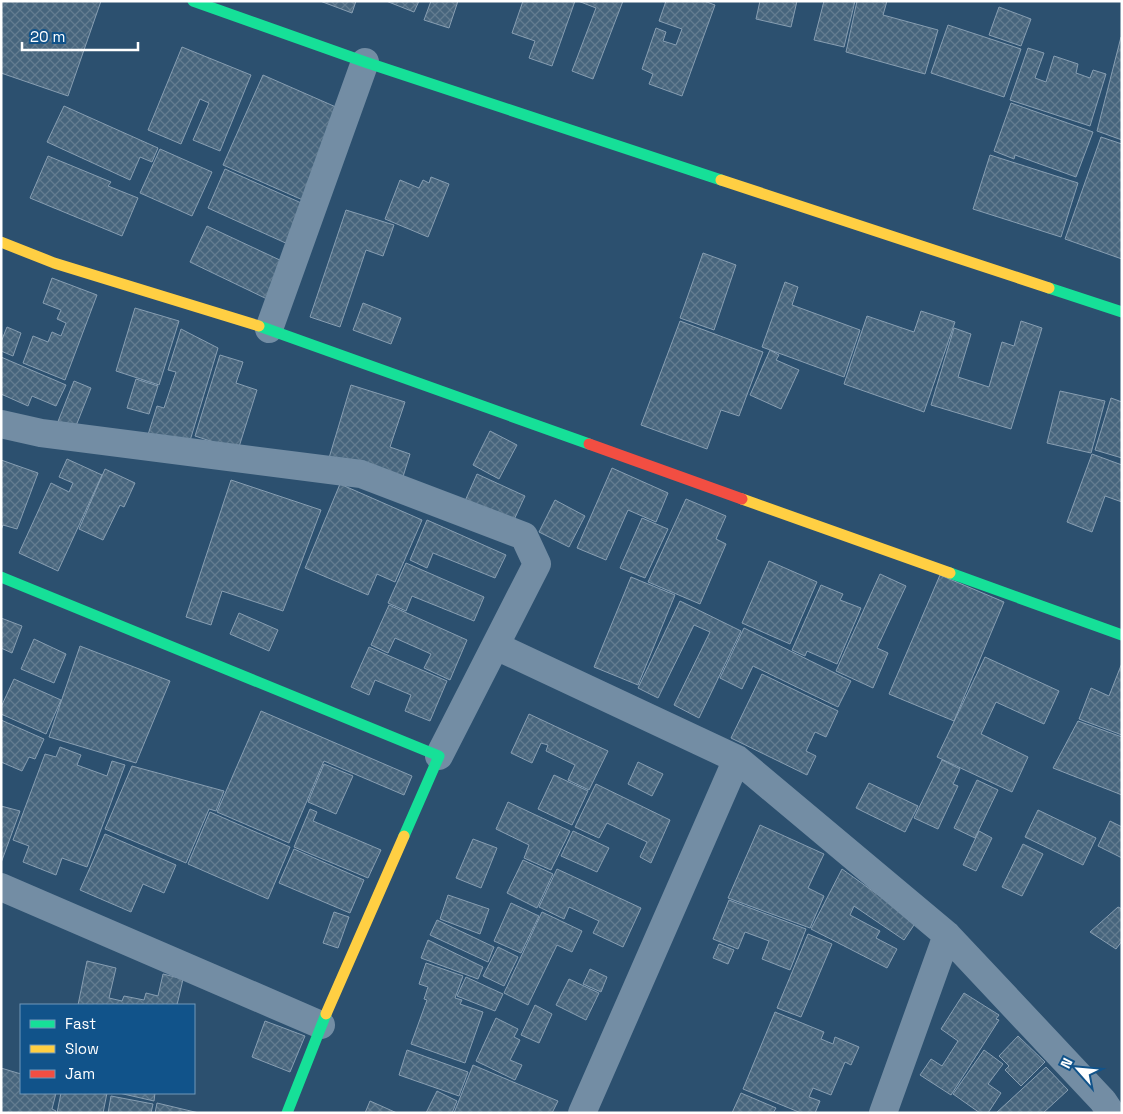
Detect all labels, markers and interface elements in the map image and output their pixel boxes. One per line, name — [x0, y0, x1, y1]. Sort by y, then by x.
scale bar — [22, 20, 139, 52]
text: 20 m — [30, 27, 65, 46]
legend — [20, 1004, 195, 1094]
text: Fast — [65, 1014, 96, 1033]
text: Slow — [65, 1039, 99, 1058]
north arrow — [1053, 1044, 1103, 1094]
text: N — [1056, 1055, 1077, 1071]
text: Jam — [65, 1064, 95, 1083]

